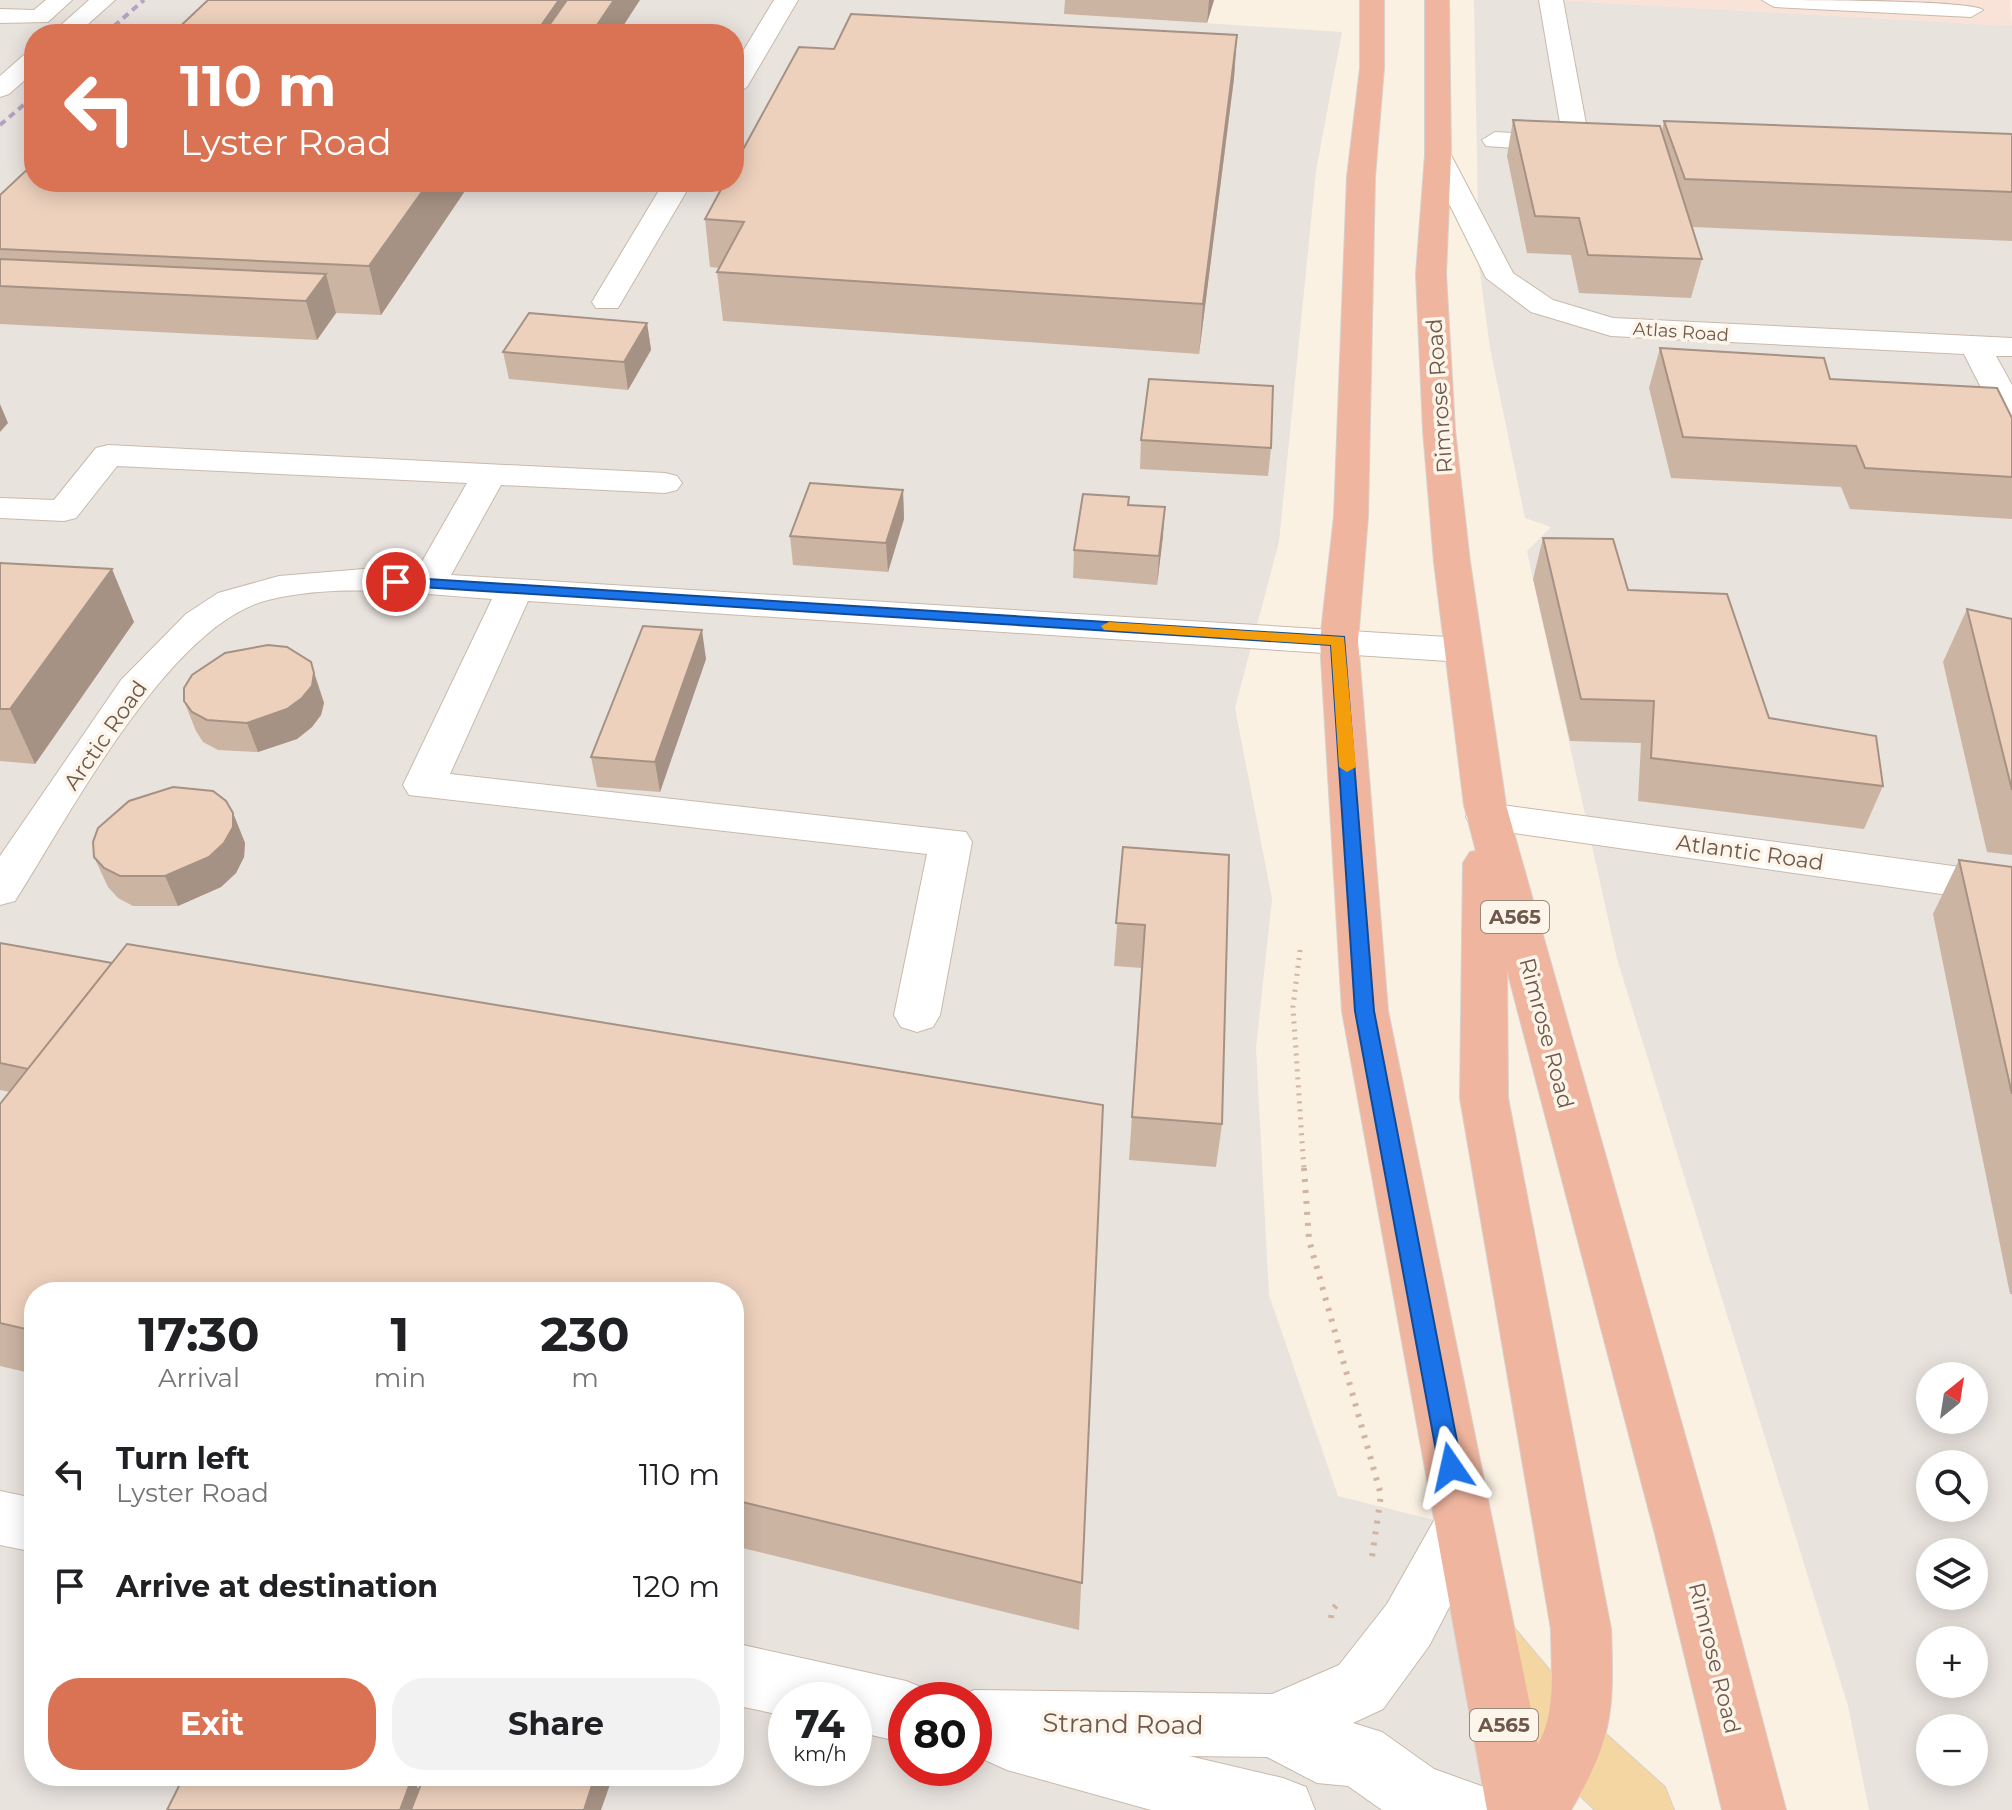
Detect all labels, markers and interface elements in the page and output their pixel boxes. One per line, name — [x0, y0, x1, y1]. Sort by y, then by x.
text: 110 m — [180, 52, 337, 120]
icon: left — [48, 56, 152, 160]
text: Lyster Road — [180, 120, 392, 164]
street label: Rimrose Road — [1421, 318, 1458, 474]
street label: Atlas Road — [1632, 318, 1730, 346]
pin — [362, 548, 430, 616]
icon: arrive — [374, 560, 418, 604]
street label: Arctic Road — [58, 675, 153, 795]
street label: Atlantic Road — [1674, 829, 1826, 876]
road number: A565 — [1481, 901, 1549, 933]
street label: Rimrose Road — [1513, 955, 1580, 1111]
text: 17:30 — [138, 1305, 260, 1363]
text: 1 — [390, 1305, 409, 1363]
text: 230 — [540, 1305, 630, 1363]
text: Arrival — [158, 1362, 240, 1394]
text: min — [374, 1362, 426, 1394]
text: m — [571, 1362, 599, 1394]
north arrow — [1916, 1362, 1988, 1434]
map controls — [1916, 1362, 1988, 1786]
position arrow — [1409, 1425, 1493, 1509]
text: Turn left — [116, 1440, 249, 1477]
button: search — [1916, 1450, 1988, 1522]
icon: left — [48, 1452, 92, 1496]
text: 110 m — [639, 1456, 720, 1493]
text: Lyster Road — [116, 1477, 269, 1509]
button: layers — [1916, 1538, 1988, 1610]
icon: arrive — [48, 1564, 92, 1608]
text: Arrive at destination — [116, 1568, 438, 1605]
text: 120 m — [633, 1568, 720, 1605]
street label: Rimrose Road — [1683, 1580, 1746, 1736]
button: + — [1916, 1626, 1988, 1698]
button: Exit — [48, 1678, 376, 1770]
button: Share — [392, 1678, 720, 1770]
speed limit sign: 80 — [888, 1682, 992, 1786]
text: 74 — [795, 1699, 845, 1748]
street label: Strand Road — [1042, 1707, 1204, 1741]
road number: A565 — [1470, 1709, 1538, 1741]
button: − — [1916, 1714, 1988, 1786]
text: km/h — [793, 1742, 847, 1766]

